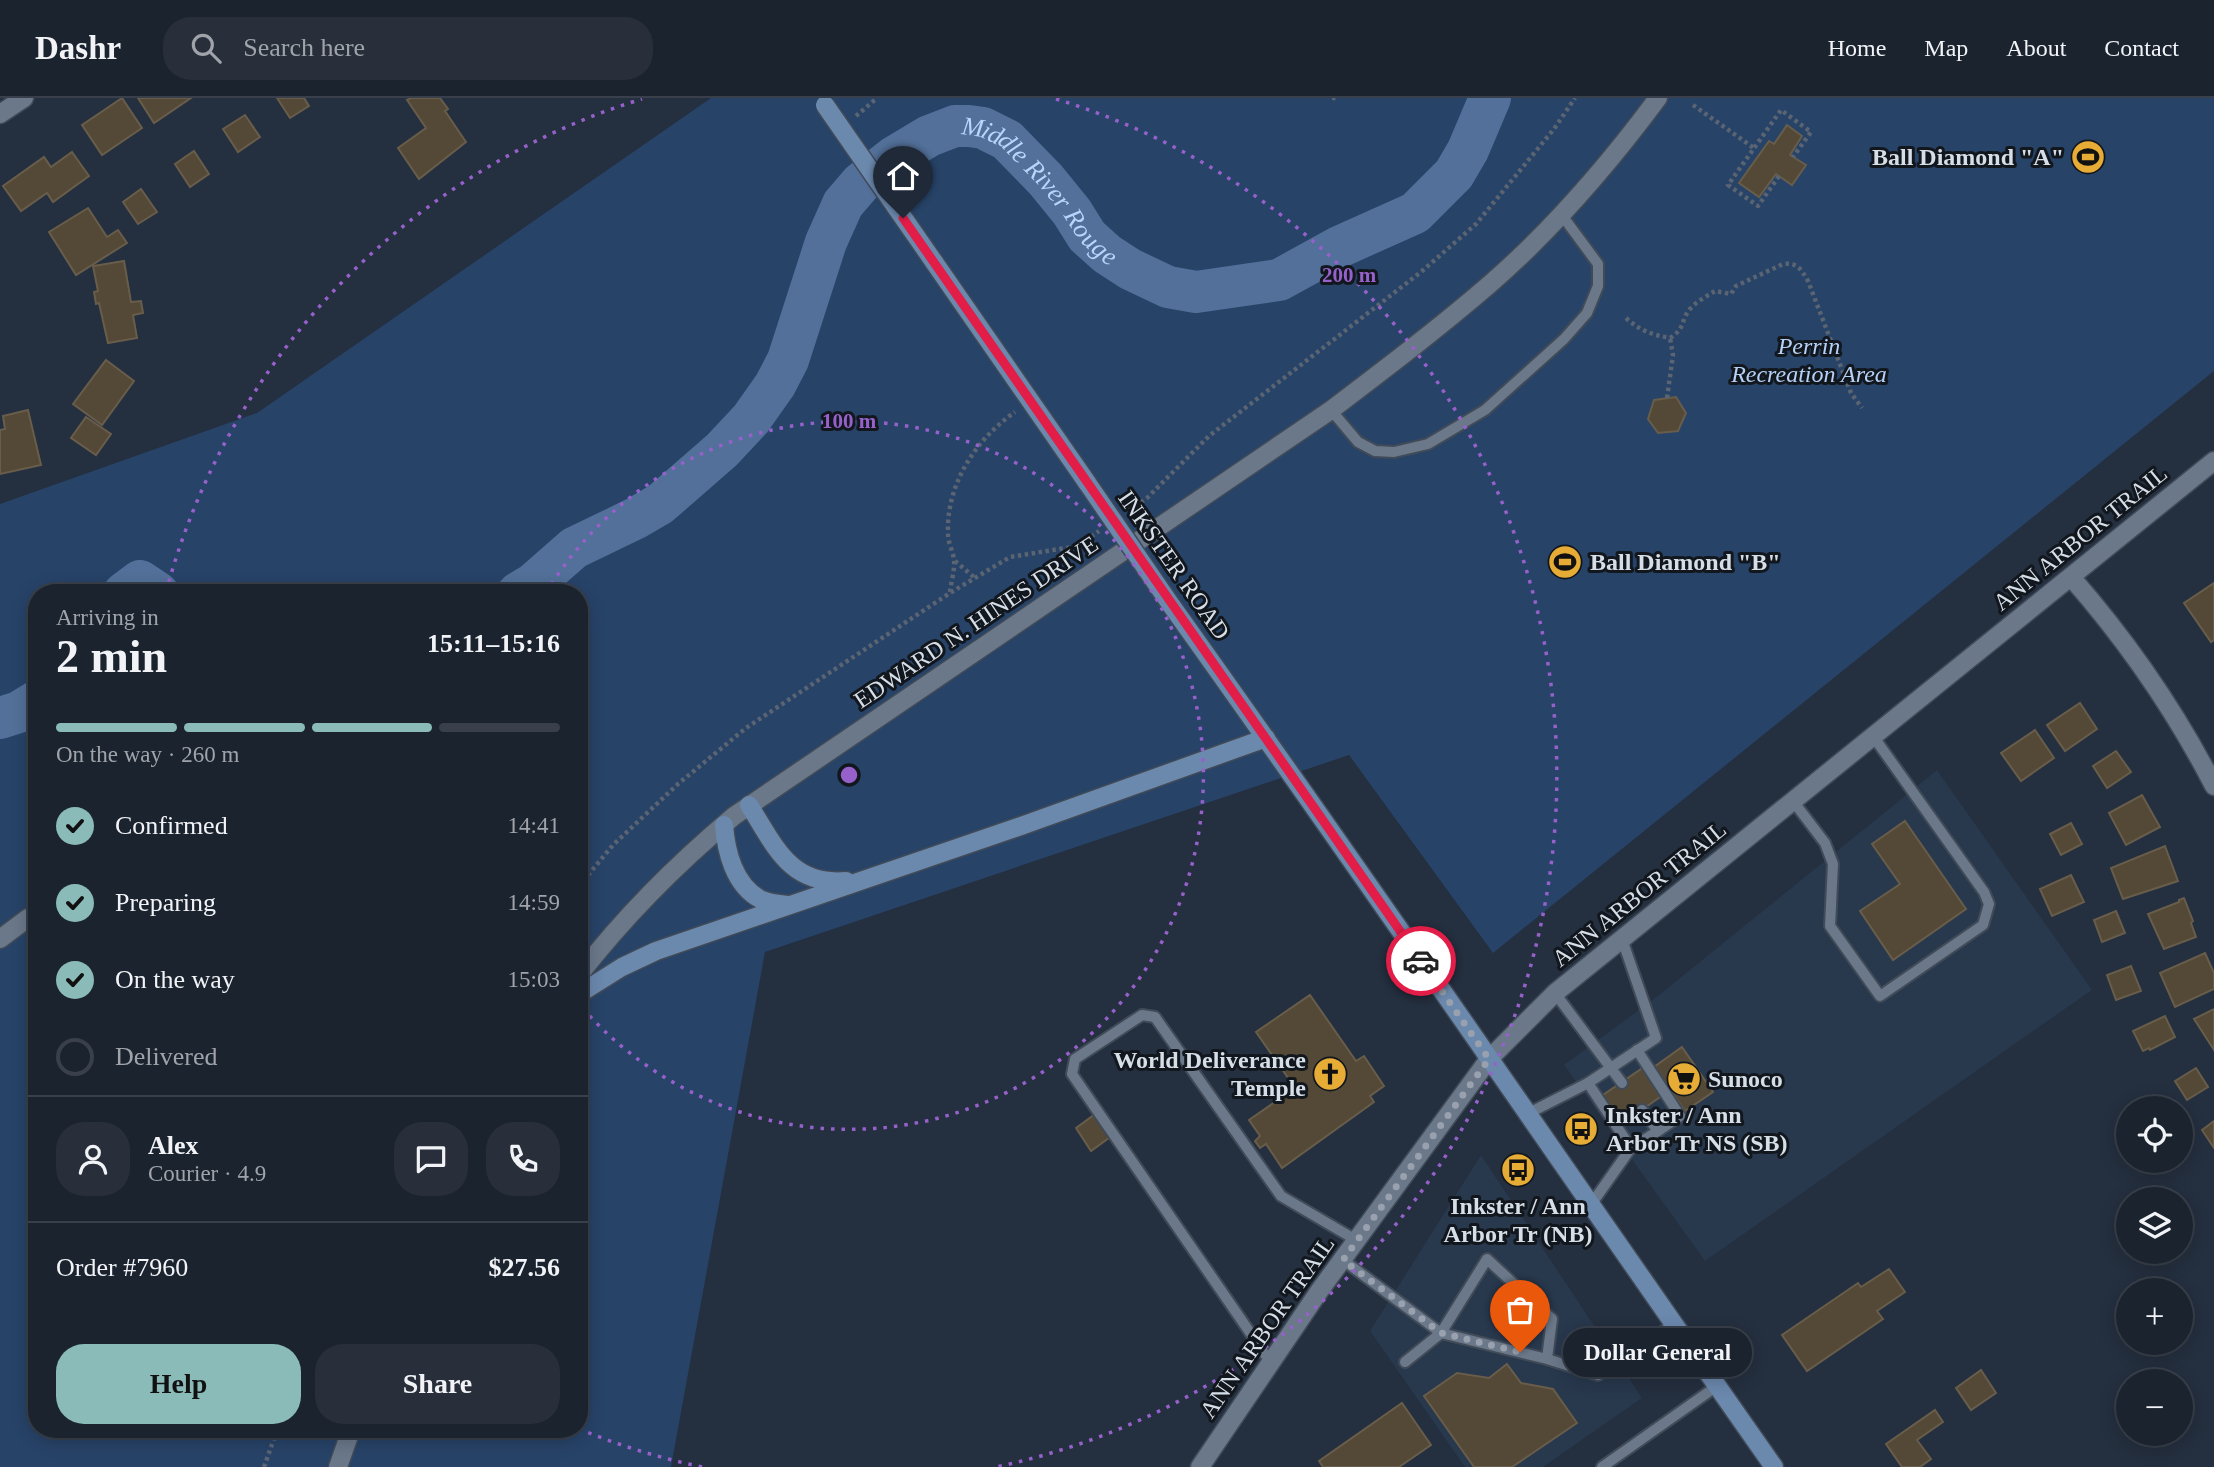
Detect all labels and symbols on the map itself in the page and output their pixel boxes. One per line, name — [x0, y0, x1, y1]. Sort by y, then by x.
water label: Middle River Rouge — [959, 111, 1122, 272]
sports icon: Ball Diamond "A" — [2069, 138, 2107, 176]
place label: Ball Diamond "A" — [1872, 144, 2064, 170]
pin — [873, 146, 933, 218]
text: 200 m — [1322, 263, 1377, 287]
park label: Perrin Recreation Area — [1730, 333, 1887, 387]
text: 100 m — [822, 409, 877, 433]
street label: ANN ARBOR TRAIL — [1988, 460, 2172, 616]
street label: INKSTER ROAD — [1113, 486, 1235, 644]
street label: EDWARD N. HINES DRIVE — [849, 531, 1103, 713]
sports icon: Ball Diamond "B" — [1546, 543, 1584, 581]
place label: Ball Diamond "B" — [1590, 549, 1781, 575]
centre of rings — [837, 763, 861, 787]
street label: ANN ARBOR TRAIL — [1547, 816, 1731, 972]
courier — [1386, 926, 1456, 996]
place label: World Deliverance Temple — [1113, 1047, 1306, 1101]
church icon: World Deliverance Temple — [1311, 1055, 1349, 1093]
supermarket icon: Sunoco — [1665, 1060, 1703, 1098]
place label: Sunoco — [1708, 1066, 1783, 1092]
place label: Inkster / Ann Arbor Tr NS (SB) — [1606, 1102, 1788, 1156]
bus stop icon: Inkster / Ann Arbor Tr NS (SB) — [1562, 1110, 1600, 1148]
bus stop icon: Inkster / Ann Arbor Tr (NB) — [1499, 1151, 1537, 1189]
place label: Inkster / Ann Arbor Tr (NB) — [1444, 1193, 1592, 1247]
street label: ANN ARBOR TRAIL — [1195, 1231, 1339, 1423]
pin — [1490, 1280, 1550, 1352]
callout: Dollar General — [1562, 1328, 1751, 1376]

